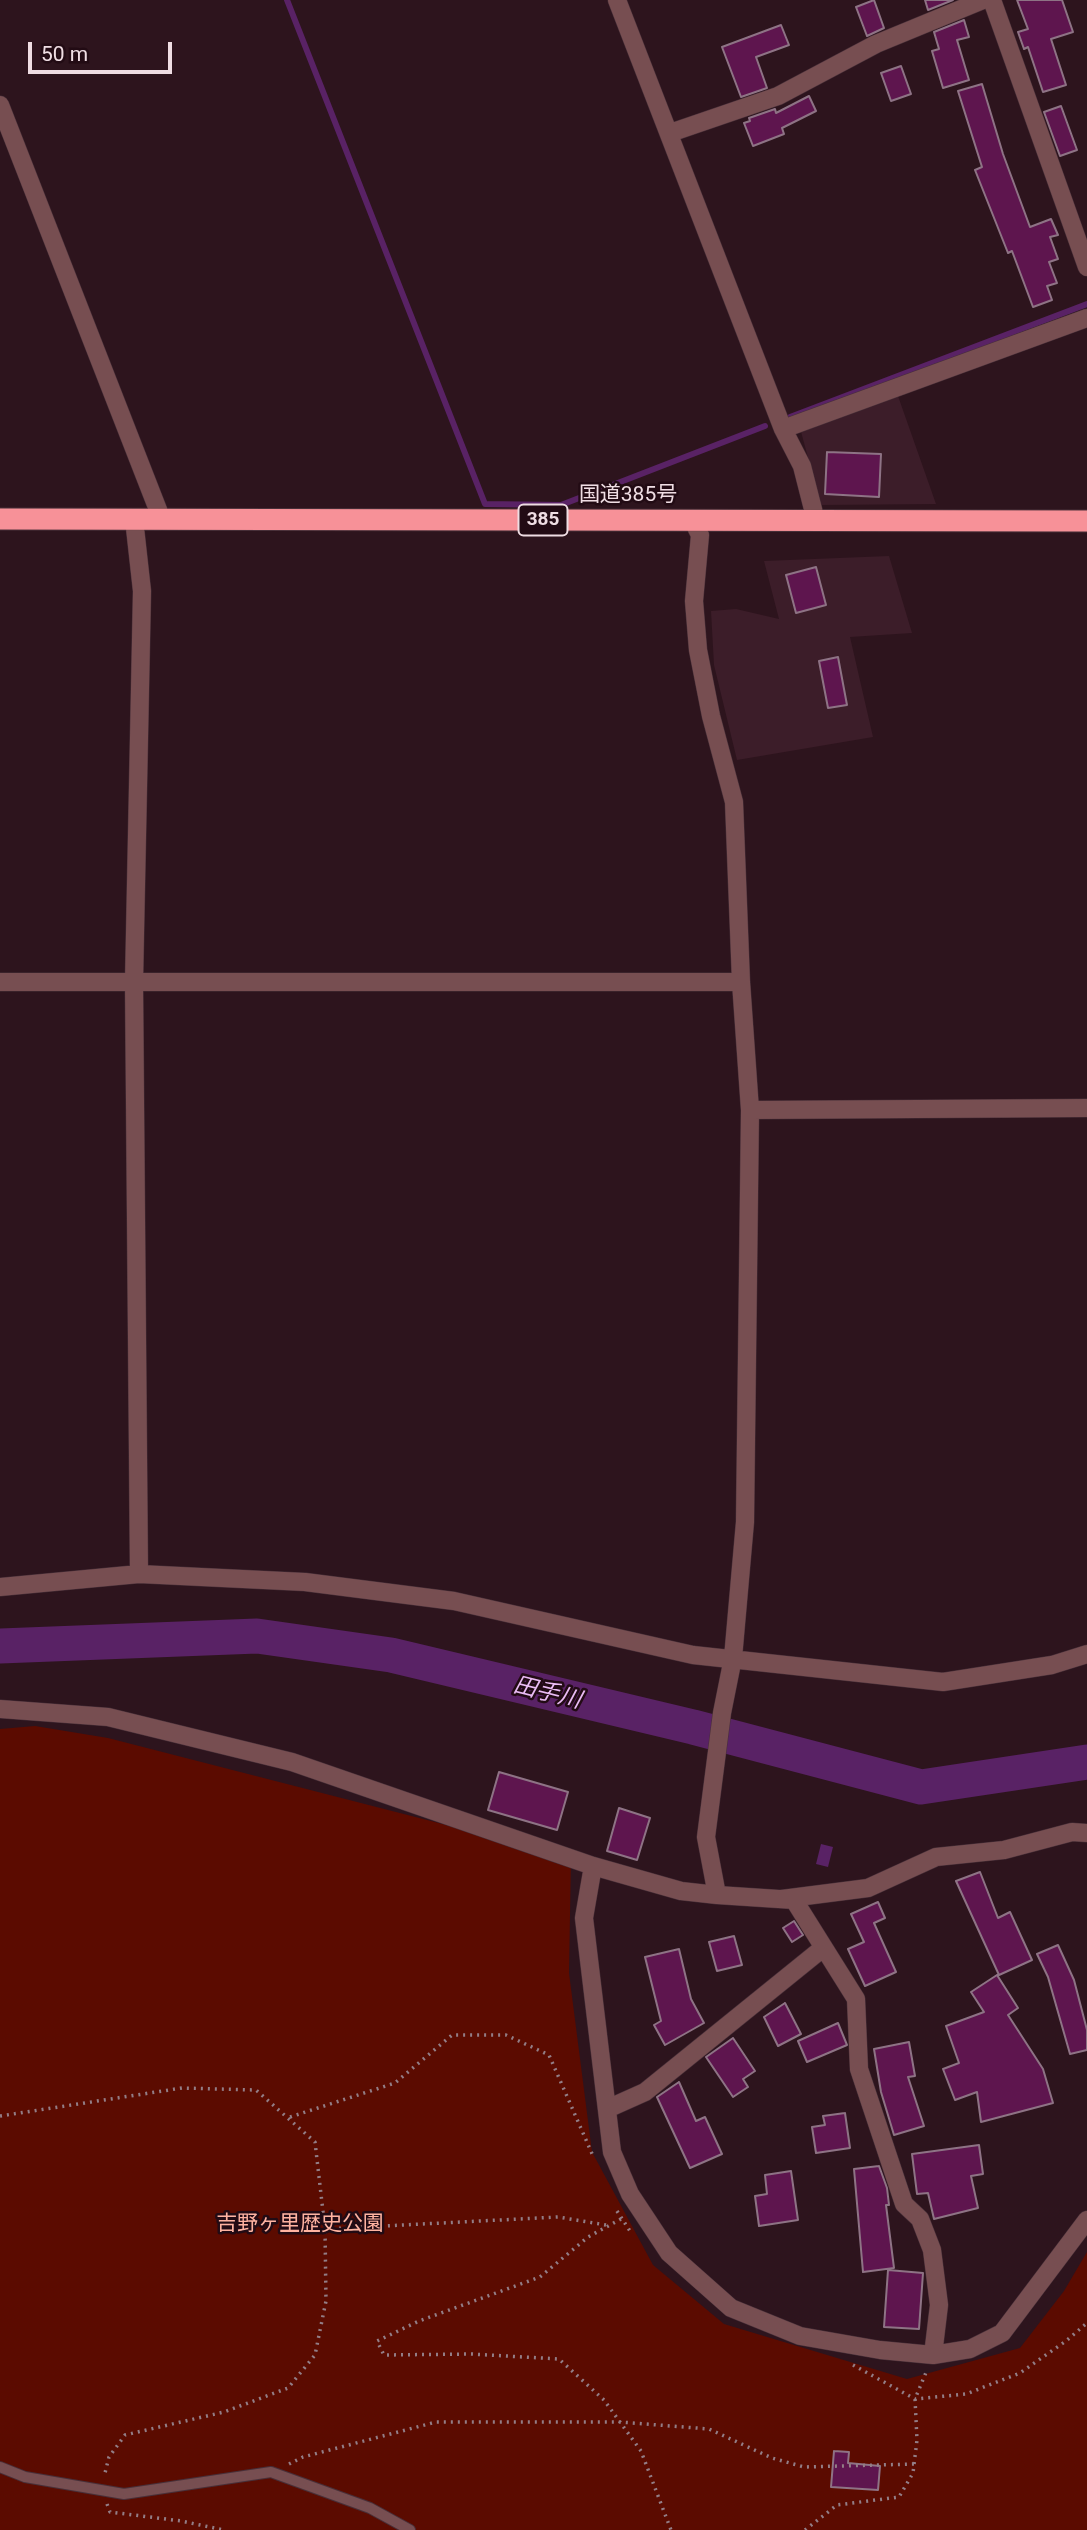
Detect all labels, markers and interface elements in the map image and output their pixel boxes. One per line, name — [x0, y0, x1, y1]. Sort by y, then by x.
scale bar — [32, 28, 175, 72]
text: 50 m — [41, 42, 88, 66]
street label: 国道385号 — [579, 483, 677, 509]
road number: 385 — [518, 505, 568, 536]
water label: 田手川 — [510, 1672, 584, 1716]
park label: 吉野ヶ里歴史公園 — [216, 2212, 384, 2238]

